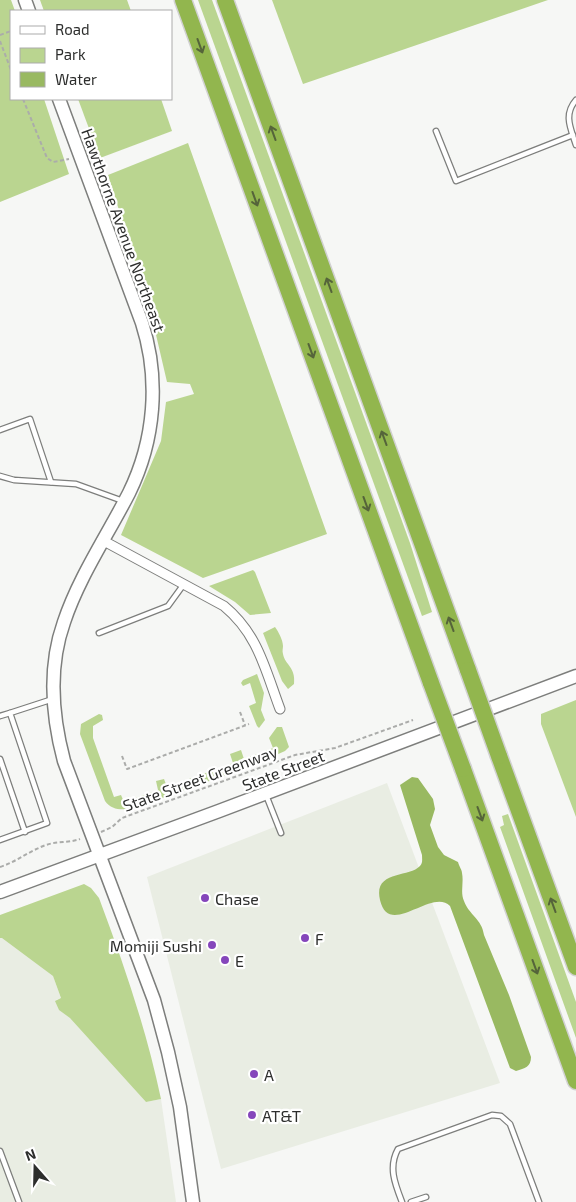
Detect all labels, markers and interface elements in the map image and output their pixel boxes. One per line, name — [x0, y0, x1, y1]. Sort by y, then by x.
legend — [10, 10, 172, 100]
text: Road — [55, 20, 90, 38]
one-way arrow — [196, 38, 205, 53]
text: Park — [55, 45, 86, 63]
text: Water — [55, 70, 97, 88]
street label: Hawthorne Avenue Northeast — [78, 125, 170, 335]
one-way arrow — [268, 125, 277, 141]
one-way arrow — [251, 190, 260, 206]
one-way arrow — [324, 278, 333, 294]
one-way arrow — [307, 343, 316, 359]
one-way arrow — [379, 431, 388, 446]
one-way arrow — [362, 496, 371, 511]
one-way arrow — [446, 617, 455, 632]
street label: State Street Greenway — [120, 741, 280, 815]
street label: State Street — [239, 746, 327, 794]
one-way arrow — [476, 806, 485, 822]
place label: Chase — [215, 889, 259, 908]
marker: Chase — [199, 892, 211, 904]
one-way arrow — [548, 897, 557, 913]
place label: F — [315, 929, 324, 948]
marker: F — [299, 932, 311, 944]
place label: Momiji Sushi — [110, 936, 202, 956]
marker: Momiji Sushi — [206, 939, 218, 951]
place label: E — [235, 951, 244, 970]
marker: E — [219, 954, 231, 966]
one-way arrow — [531, 959, 540, 974]
place label: A — [264, 1065, 274, 1084]
marker: A — [248, 1068, 260, 1080]
place label: AT&T — [262, 1106, 301, 1125]
marker: AT&T — [246, 1109, 258, 1121]
north arrow — [10, 1142, 60, 1192]
text: N — [23, 1145, 38, 1164]

